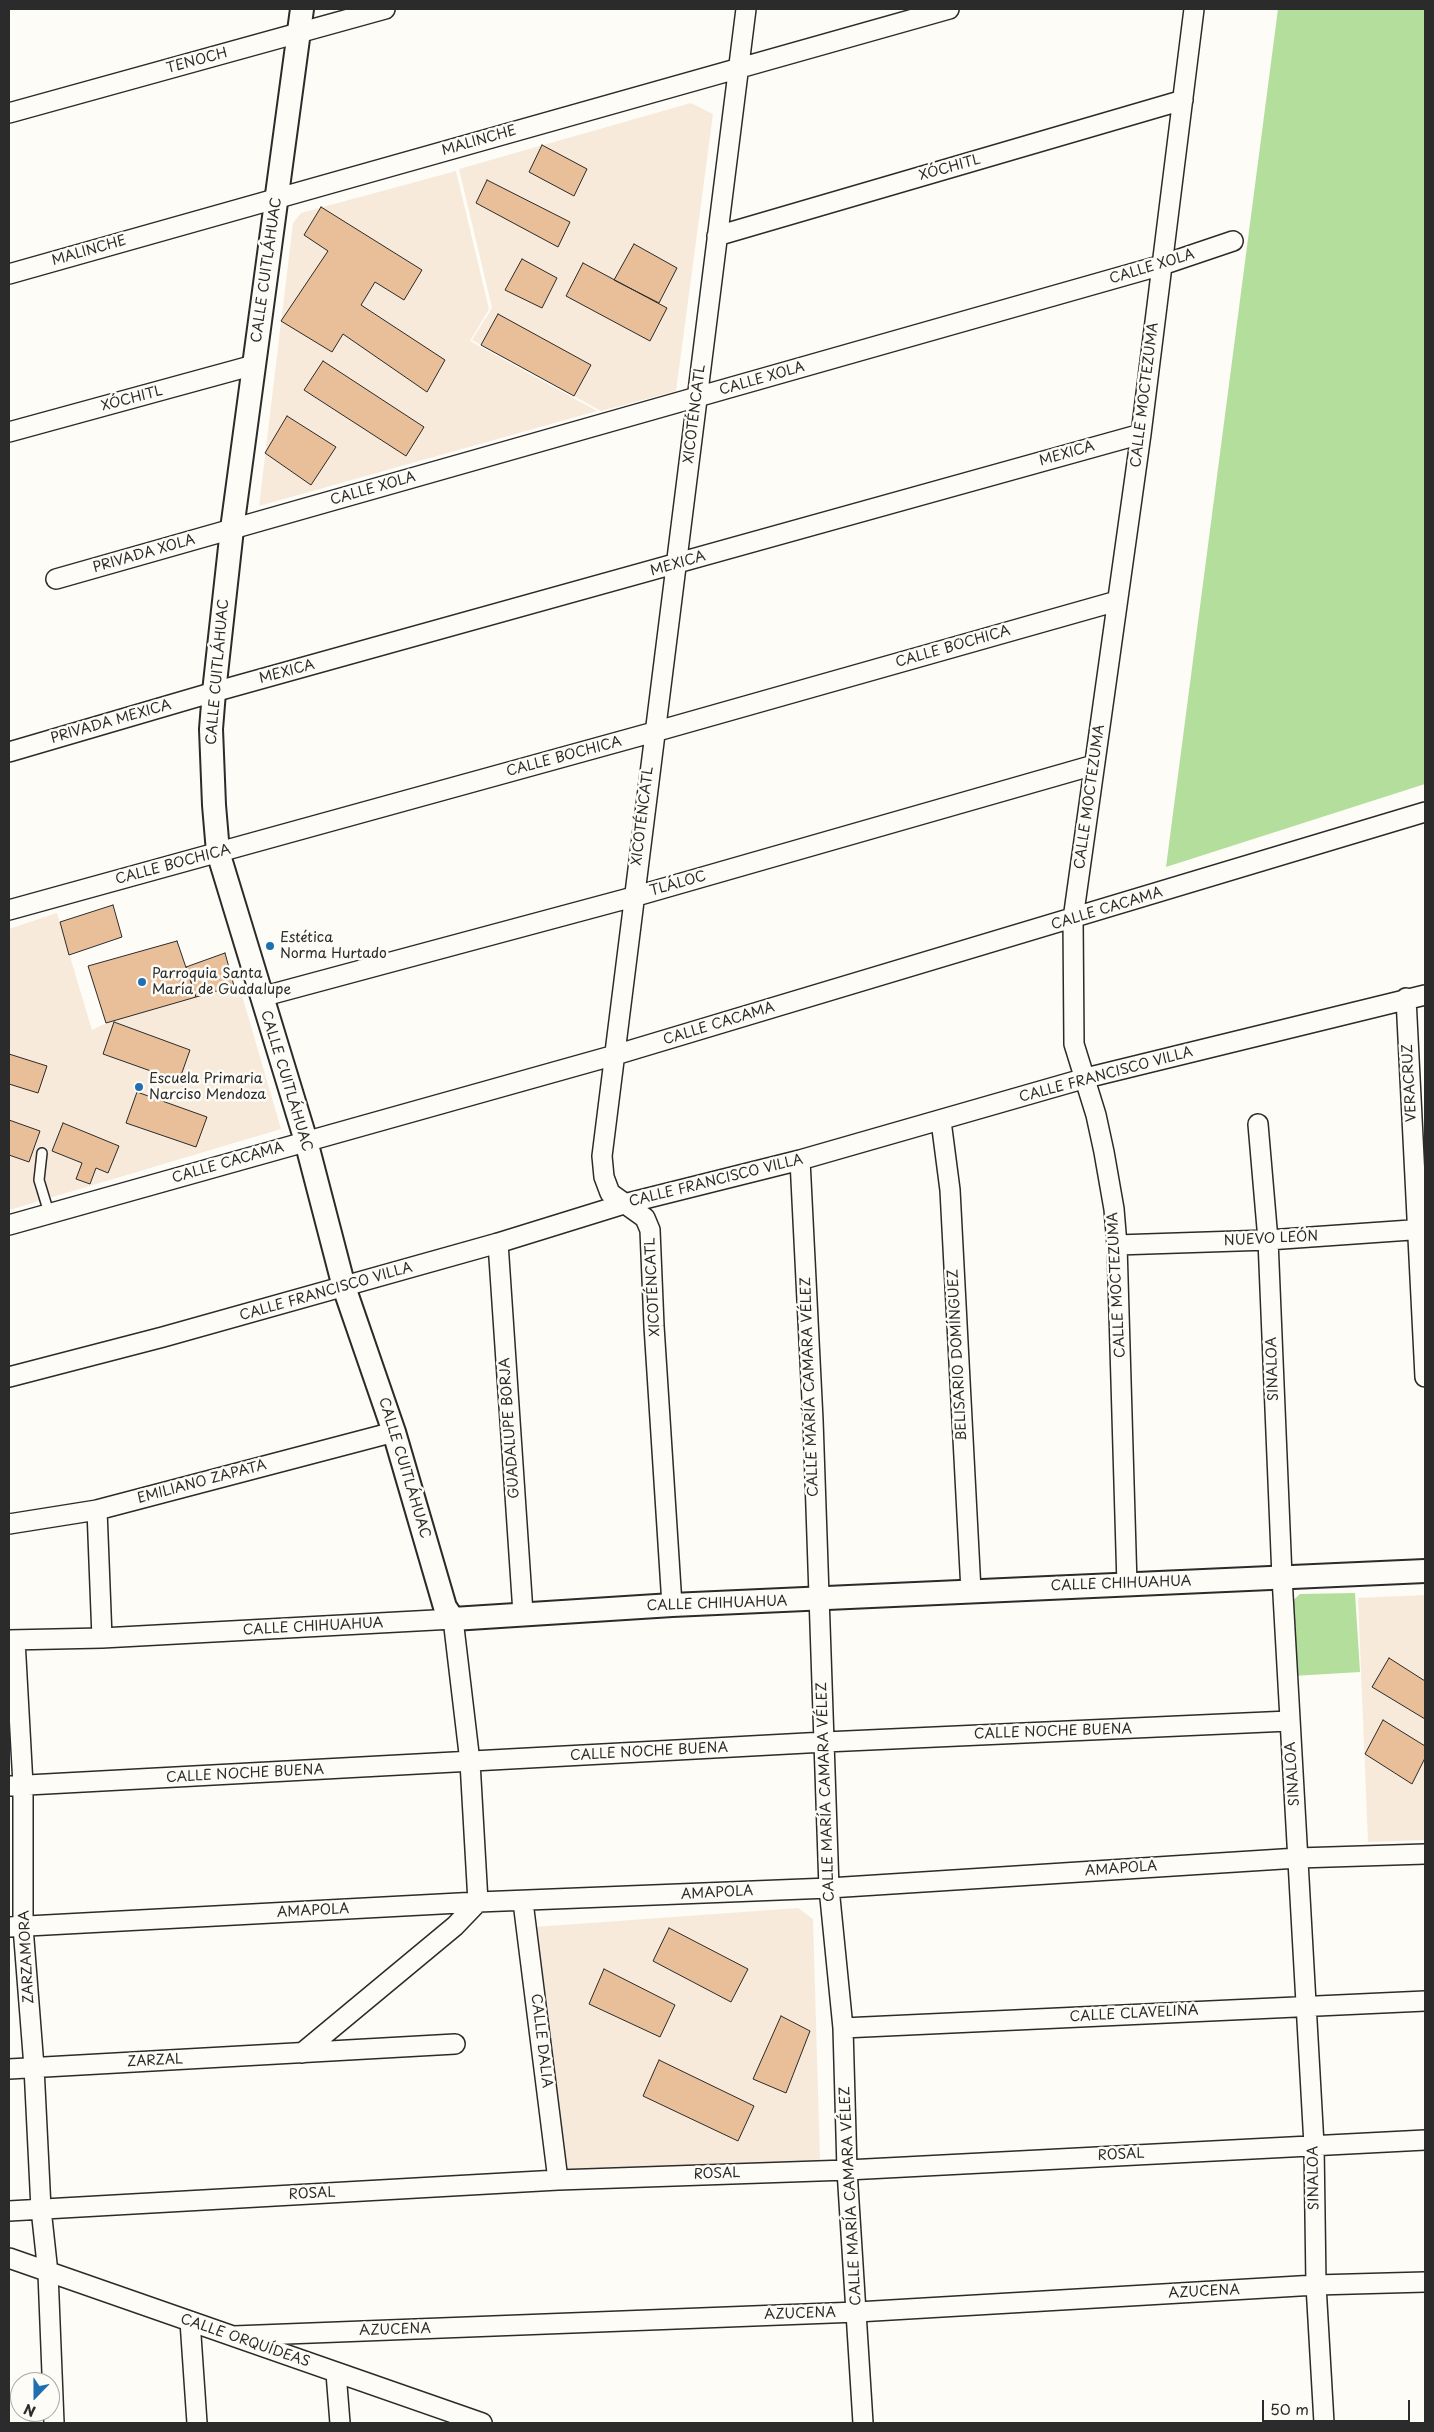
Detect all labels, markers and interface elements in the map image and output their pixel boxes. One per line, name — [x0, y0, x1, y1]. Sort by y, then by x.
street label: TENOCH — [165, 45, 229, 77]
street label: MALINCHE — [440, 122, 518, 160]
street label: XÓCHITL — [917, 151, 983, 185]
street label: CALLE CUITLÁHUAC — [248, 196, 286, 344]
street label: MALINCHE — [50, 232, 128, 270]
street label: CALLE XOLA — [1108, 246, 1196, 288]
street label: CALLE MOCTEZUMA — [1128, 321, 1162, 469]
street label: CALLE XOLA — [717, 359, 807, 399]
street label: XICOTÉNCATL — [681, 364, 709, 464]
street label: XÓCHITL — [99, 383, 165, 415]
street label: MEXICA — [1037, 438, 1097, 470]
street label: CALLE XOLA — [328, 469, 418, 509]
street label: PRIVADA XOLA — [91, 531, 197, 577]
street label: MEXICA — [648, 548, 708, 580]
street label: CALLE CUITLÁHUAC — [203, 598, 233, 746]
street label: CALLE BOCHICA — [894, 623, 1012, 671]
street label: MEXICA — [257, 657, 317, 687]
street label: PRIVADA MEXICA — [49, 697, 173, 747]
street label: CALLE MOCTEZUMA — [1072, 723, 1108, 871]
street label: CALLE BOCHICA — [504, 734, 624, 780]
street label: XICOTÉNCATL — [629, 766, 657, 866]
street label: CALLE BOCHICA — [113, 842, 233, 888]
street label: TLÁLOC — [648, 868, 708, 900]
street label: CALLE CACAMA — [1049, 884, 1165, 934]
place label: Estética Norma Hurtado — [280, 930, 387, 962]
marker: Estética Norma Hurtado — [264, 940, 276, 952]
place label: Parroquia Santa María de Guadalupe — [152, 966, 291, 999]
marker: Parroquia Santa María de Guadalupe — [136, 976, 148, 988]
street label: CALLE CACAMA — [661, 999, 777, 1049]
street label: CALLE CUITLÁHUAC — [257, 1008, 315, 1154]
street label: CALLE FRANCISCO VILLA — [1017, 1044, 1195, 1106]
street label: VERACRUZ — [1400, 1044, 1420, 1122]
place label: Escuela Primaria Narciso Mendoza — [149, 1071, 266, 1104]
marker: Escuela Primaria Narciso Mendoza — [133, 1081, 145, 1093]
street label: CALLE CACAMA — [170, 1139, 286, 1187]
street label: CALLE FRANCISCO VILLA — [627, 1151, 805, 1211]
street label: CALLE MOCTEZUMA — [1105, 1212, 1129, 1358]
street label: NUEVO LEÓN — [1223, 1228, 1319, 1250]
street label: XICOTÉNCATL — [642, 1237, 664, 1337]
street label: CALLE FRANCISCO VILLA — [238, 1259, 414, 1325]
street label: BELISARIO DOMÍNGUEZ — [945, 1269, 971, 1441]
street label: CALLE MARÍA CAMARA VÉLEZ — [798, 1277, 822, 1497]
street label: SINALOA — [1263, 1336, 1283, 1402]
street label: GUADALUPE BORJA — [497, 1357, 523, 1499]
street label: CALLE CUITLÁHUAC — [375, 1395, 433, 1541]
street label: EMILIANO ZAPATA — [136, 1457, 268, 1507]
street label: CALLE CHIHUAHUA — [1050, 1573, 1192, 1595]
street label: CALLE CHIHUAHUA — [646, 1593, 788, 1615]
street label: CALLE CHIHUAHUA — [242, 1615, 384, 1639]
street label: CALLE MARÍA CAMARA VÉLEZ — [814, 1682, 838, 1902]
street label: CALLE NOCHE BUENA — [974, 1721, 1132, 1743]
street label: CALLE NOCHE BUENA — [570, 1739, 728, 1765]
street label: SINALOA — [1282, 1741, 1304, 1807]
street label: CALLE NOCHE BUENA — [166, 1761, 324, 1787]
street label: AMAPOLA — [1084, 1858, 1158, 1880]
street label: AMAPOLA — [680, 1883, 754, 1903]
street label: AMAPOLA — [276, 1901, 350, 1921]
street label: ZARZAMORA — [16, 1910, 38, 2004]
street label: CALLE DALIA — [527, 1993, 555, 2089]
street label: CALLE CLAVELINA — [1069, 2002, 1199, 2026]
street label: ZARZAL — [127, 2051, 183, 2071]
street label: CALLE MARÍA CAMARA VÉLEZ — [837, 2086, 865, 2306]
street label: ROSAL — [1097, 2145, 1145, 2165]
street label: SINALOA — [1305, 2146, 1323, 2210]
street label: ROSAL — [693, 2165, 741, 2183]
street label: ROSAL — [288, 2184, 336, 2204]
street label: AZUCENA — [1168, 2282, 1240, 2302]
street label: AZUCENA — [764, 2304, 836, 2324]
street label: CALLE ORQUÍDEAS — [178, 2311, 312, 2371]
street label: AZUCENA — [359, 2320, 431, 2340]
north arrow — [10, 2372, 60, 2422]
scale bar — [1264, 2390, 1412, 2422]
text: 50 m — [1270, 2397, 1309, 2420]
text: N — [20, 2399, 39, 2422]

